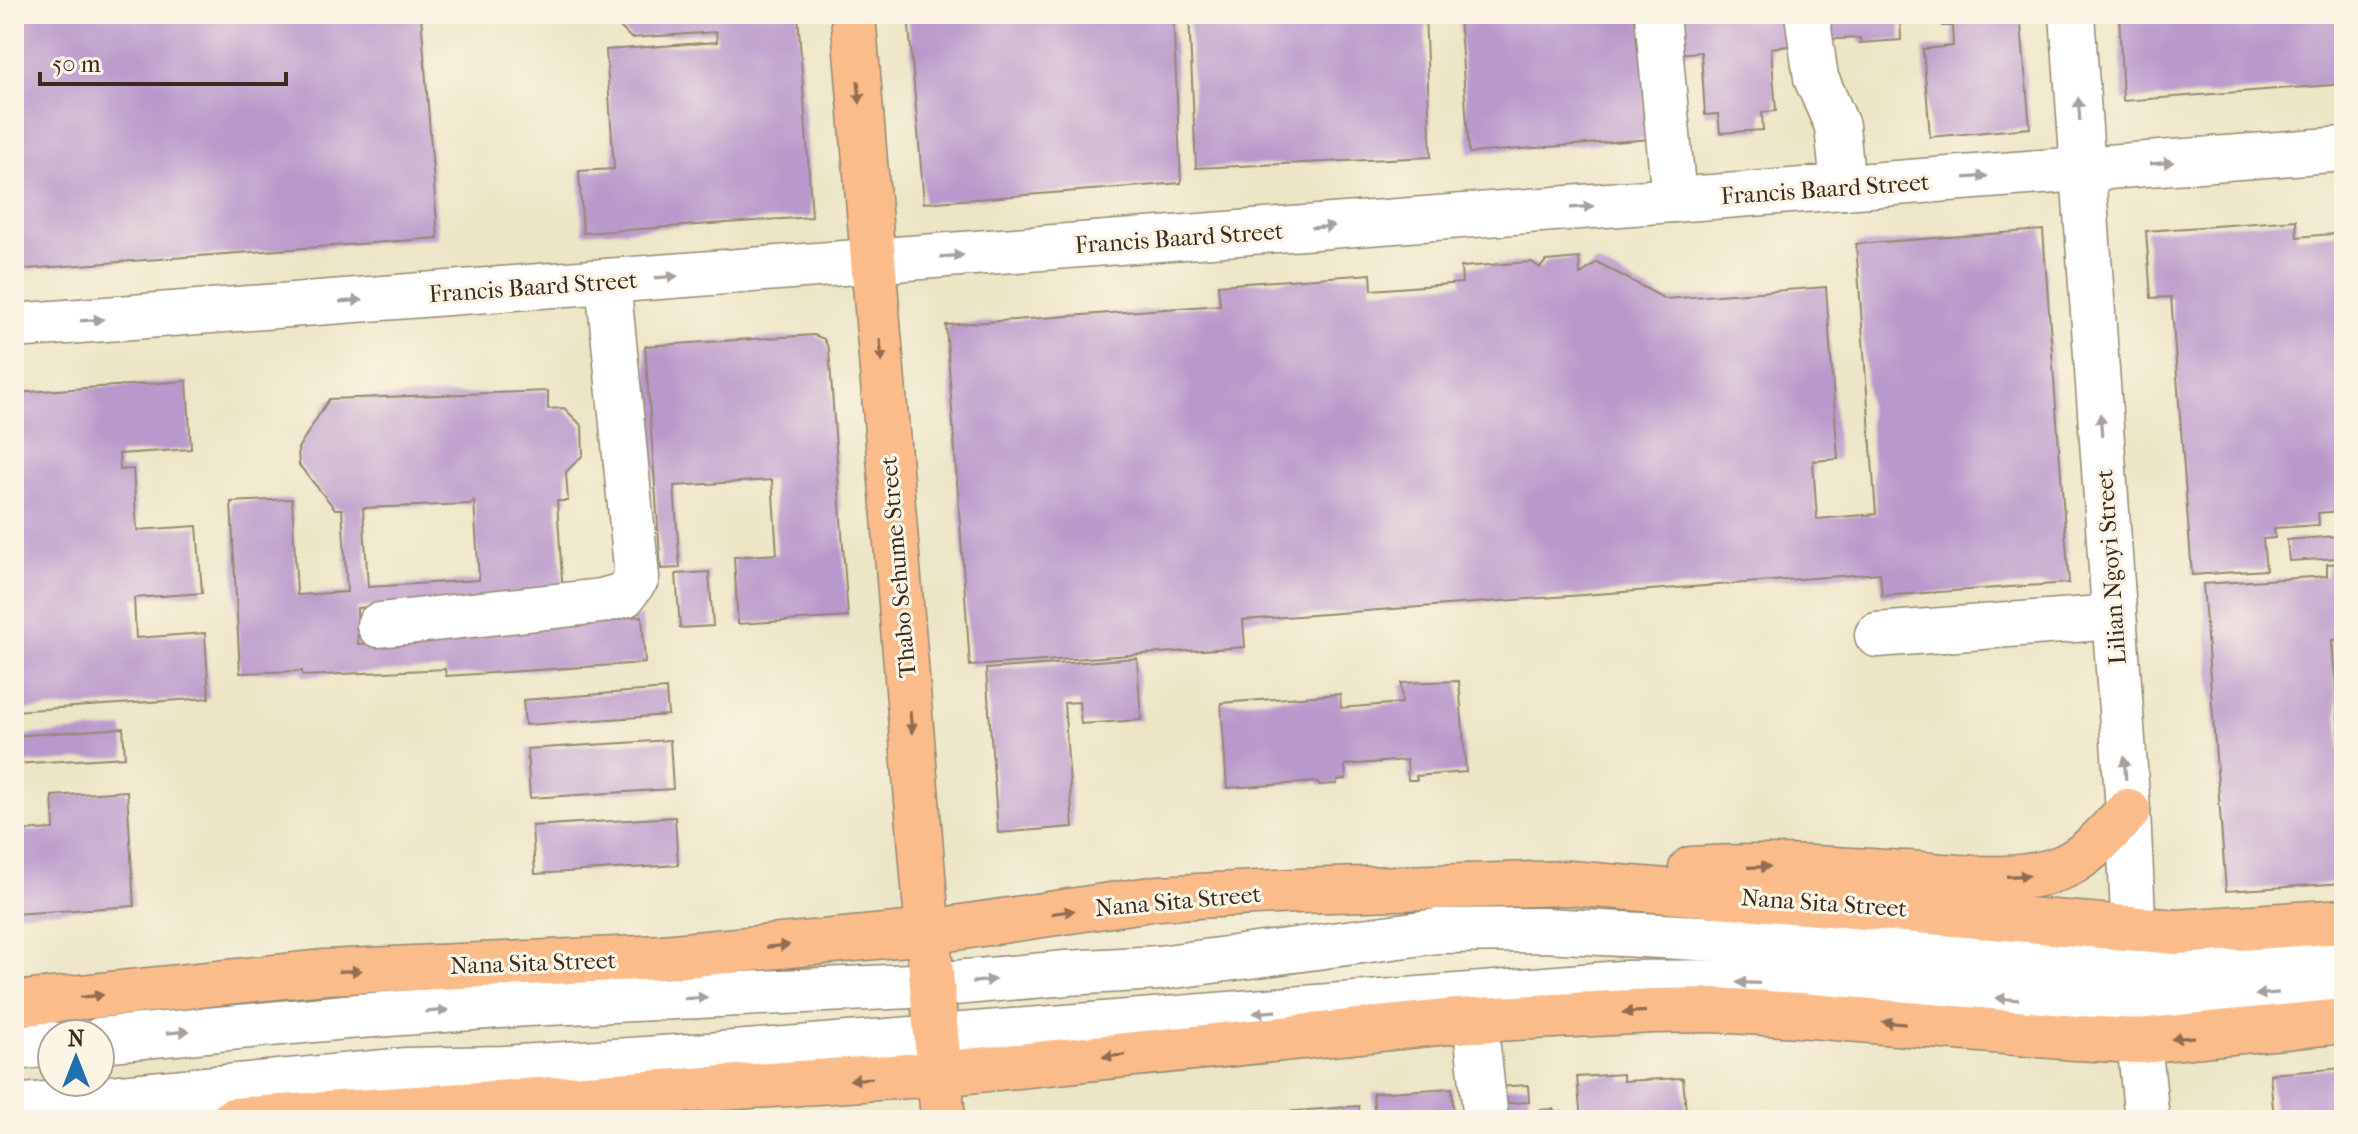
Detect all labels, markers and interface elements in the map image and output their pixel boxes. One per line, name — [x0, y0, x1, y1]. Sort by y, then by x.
scale bar — [40, 36, 286, 86]
text: 50 m — [52, 50, 101, 78]
one-way arrow — [853, 80, 866, 105]
one-way arrow — [2072, 96, 2085, 121]
one-way arrow — [2150, 156, 2175, 169]
street label: Francis Baard Street — [1720, 168, 1931, 210]
one-way arrow — [1964, 170, 1989, 183]
one-way arrow — [1570, 200, 1595, 213]
street label: Francis Baard Street — [1074, 217, 1285, 259]
one-way arrow — [1311, 220, 1336, 233]
one-way arrow — [940, 249, 965, 262]
street label: Francis Baard Street — [428, 266, 639, 308]
one-way arrow — [654, 270, 679, 283]
one-way arrow — [339, 294, 364, 307]
one-way arrow — [80, 314, 105, 327]
one-way arrow — [875, 339, 888, 364]
one-way arrow — [2094, 412, 2107, 437]
street label: Thabo Sehume Street — [874, 455, 922, 679]
street label: Lilian Ngoyi Street — [2090, 468, 2132, 666]
one-way arrow — [905, 710, 918, 735]
one-way arrow — [2118, 755, 2131, 780]
one-way arrow — [1746, 860, 1772, 873]
one-way arrow — [2006, 869, 2031, 882]
street label: Nana Sita Street — [1094, 880, 1263, 922]
street label: Nana Sita Street — [1740, 883, 1908, 923]
one-way arrow — [1051, 905, 1076, 918]
one-way arrow — [765, 940, 790, 953]
street label: Nana Sita Street — [449, 946, 617, 980]
one-way arrow — [338, 964, 363, 977]
one-way arrow — [972, 974, 997, 987]
one-way arrow — [1735, 976, 1760, 989]
one-way arrow — [2254, 988, 2279, 1001]
one-way arrow — [80, 990, 105, 1003]
one-way arrow — [684, 991, 709, 1004]
one-way arrow — [1994, 993, 2019, 1006]
one-way arrow — [425, 1004, 450, 1017]
one-way arrow — [1621, 1005, 1646, 1018]
one-way arrow — [1252, 1006, 1277, 1019]
one-way arrow — [1881, 1016, 1906, 1029]
north arrow — [36, 1018, 116, 1098]
text: N — [68, 1026, 85, 1052]
one-way arrow — [166, 1026, 191, 1039]
one-way arrow — [2170, 1032, 2195, 1045]
one-way arrow — [1101, 1050, 1126, 1063]
one-way arrow — [848, 1073, 873, 1086]

